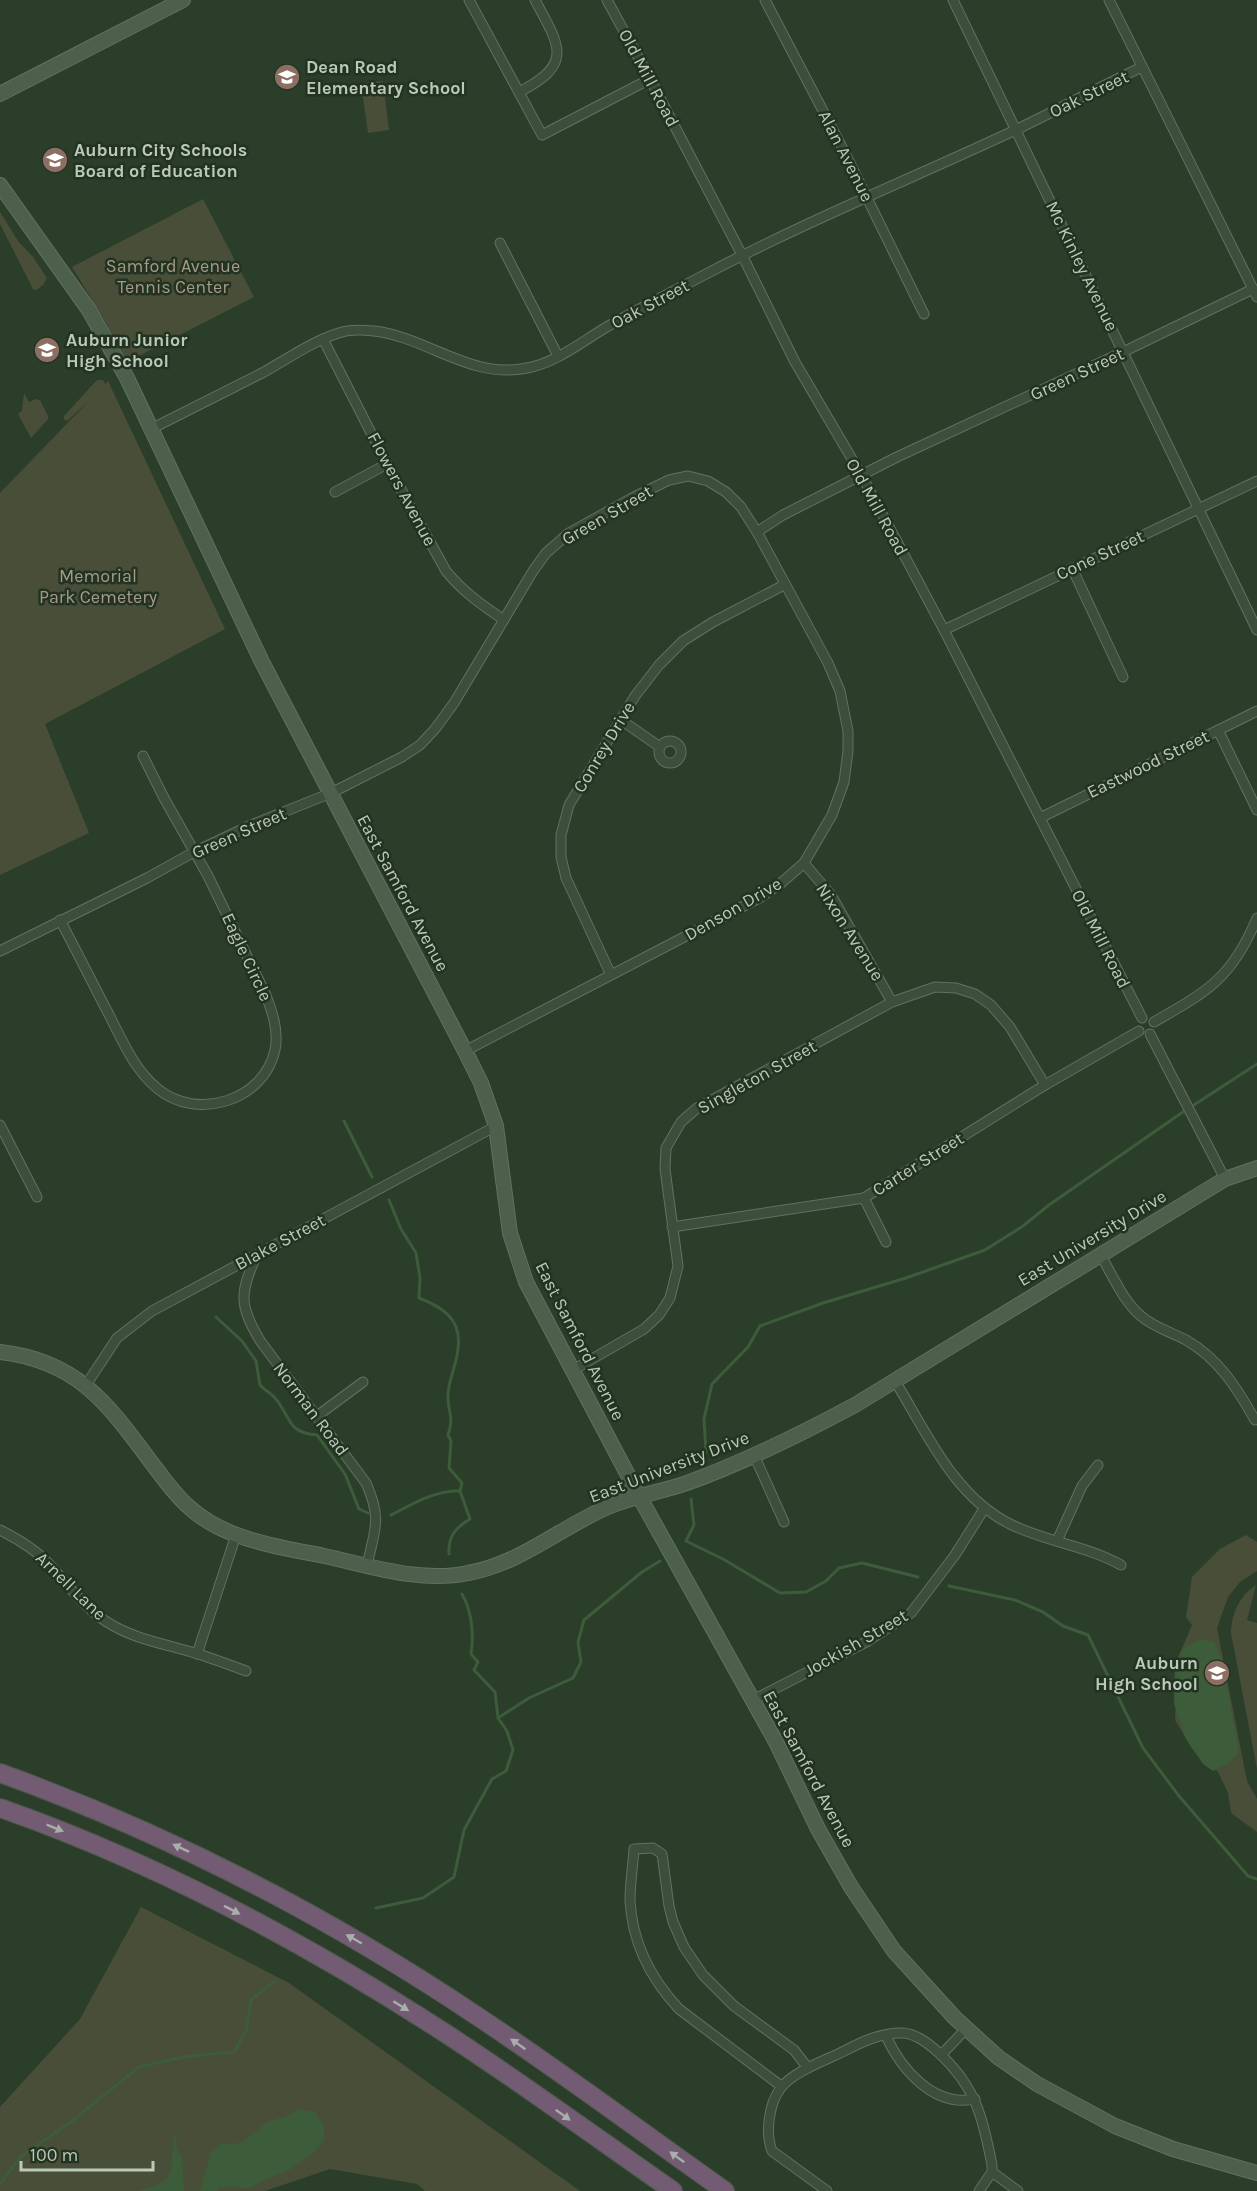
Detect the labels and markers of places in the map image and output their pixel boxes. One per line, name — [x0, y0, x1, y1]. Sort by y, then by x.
place label: Dean Road Elementary School — [306, 56, 466, 99]
school or university icon: Dean Road Elementary School — [272, 62, 302, 92]
place label: Auburn City Schools Board of Education — [74, 139, 247, 182]
school or university icon: Auburn City Schools Board of Education — [40, 145, 70, 175]
place label: Auburn Junior High School — [66, 329, 187, 372]
school or university icon: Auburn Junior High School — [32, 335, 62, 365]
place label: Auburn High School — [1095, 1652, 1198, 1695]
school or university icon: Auburn High School — [1202, 1658, 1232, 1688]

